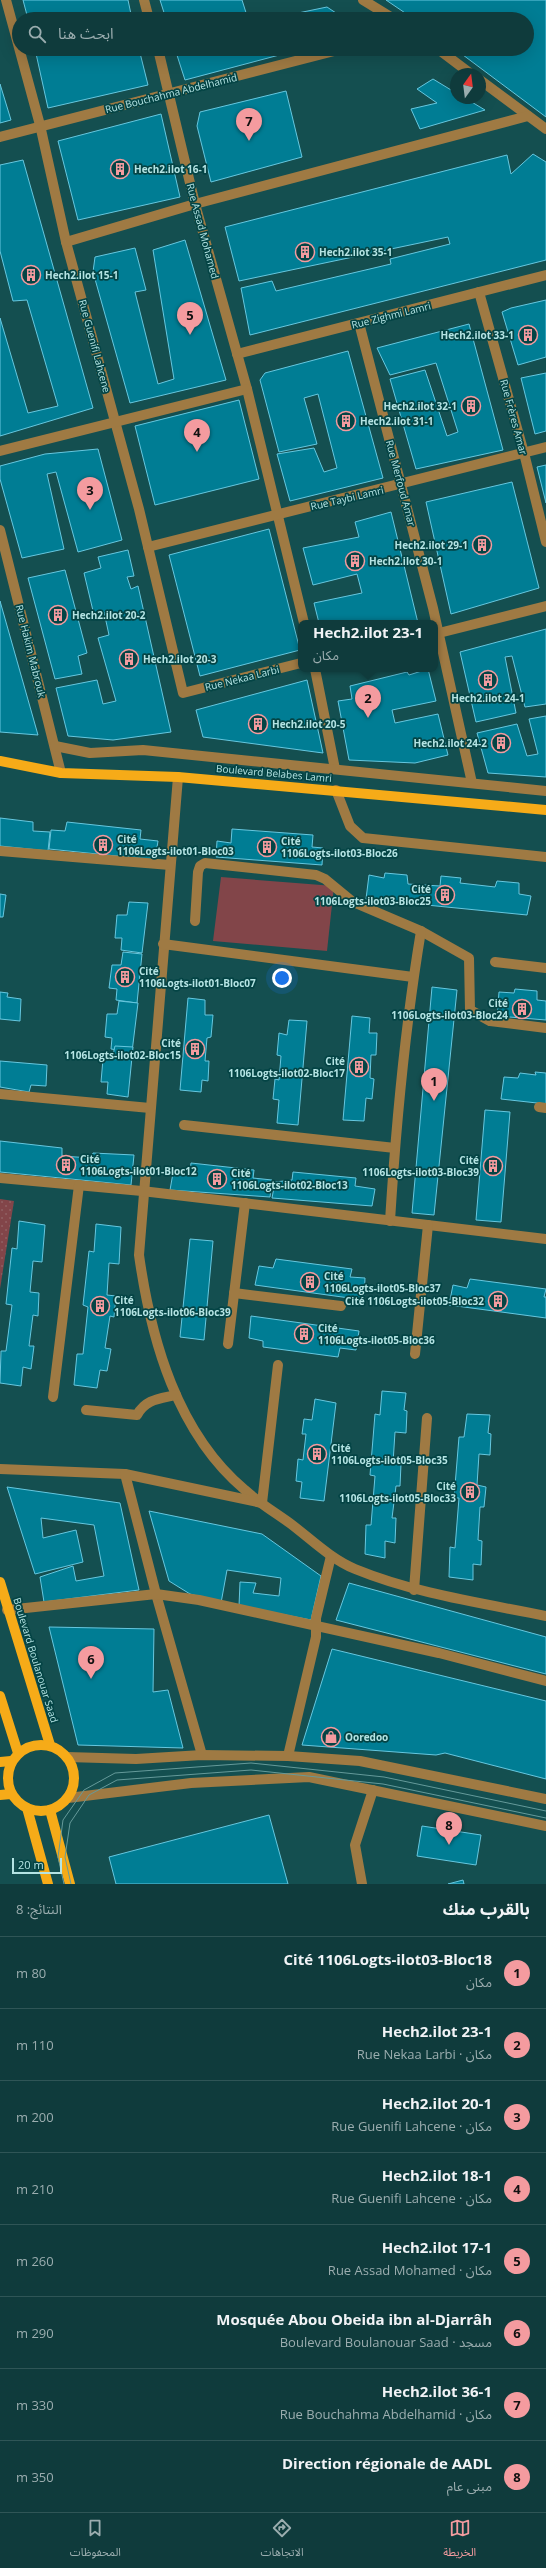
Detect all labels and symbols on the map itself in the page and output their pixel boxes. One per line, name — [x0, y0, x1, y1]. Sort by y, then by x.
north arrow — [450, 68, 486, 104]
street label: Rue Bouchahma Abdelhamid — [104, 70, 238, 116]
pin: 7 — [236, 108, 262, 141]
building icon: Hech2.ilot 16-1 — [109, 158, 131, 180]
place label: Hech2.ilot 16-1 — [134, 162, 207, 176]
street label: Rue Assad Mohamed — [184, 182, 222, 280]
building icon: Hech2.ilot 35-1 — [294, 241, 316, 263]
place label: Hech2.ilot 35-1 — [319, 245, 392, 259]
building icon: Hech2.ilot 15-1 — [20, 264, 42, 286]
place label: Hech2.ilot 15-1 — [45, 268, 118, 282]
street label: Rue Guenifi Lahcene — [76, 298, 114, 394]
street label: Rue Zighmi Lamri — [350, 298, 432, 332]
pin: 5 — [177, 302, 203, 335]
building icon: Hech2.ilot 33-1 — [517, 324, 539, 346]
place label: Hech2.ilot 33-1 — [441, 328, 514, 342]
street label: Rue Frères Amar — [497, 378, 531, 456]
building icon: Hech2.ilot 32-1 — [460, 395, 482, 417]
place label: Hech2.ilot 32-1 — [384, 399, 457, 413]
building icon: Hech2.ilot 31-1 — [335, 410, 357, 432]
place label: Hech2.ilot 31-1 — [360, 414, 433, 428]
pin: 4 — [184, 419, 210, 452]
street label: Rue Merfoud Amar — [383, 438, 419, 528]
pin: 3 — [77, 477, 103, 510]
street label: Rue Taybi Lamri — [309, 483, 385, 513]
building icon: Hech2.ilot 29-1 — [471, 534, 493, 556]
place label: Hech2.ilot 29-1 — [395, 538, 468, 552]
building icon: Hech2.ilot 30-1 — [344, 550, 366, 572]
place label: Hech2.ilot 30-1 — [369, 554, 442, 568]
street label: Rue Hakim Mabrouk — [13, 603, 49, 700]
building icon: Hech2.ilot 20-2 — [47, 604, 69, 626]
place label: Hech2.ilot 20-2 — [72, 608, 146, 622]
building icon: Hech2.ilot 20-3 — [118, 648, 140, 670]
place label: Hech2.ilot 20-3 — [143, 652, 217, 666]
street label: Rue Nekaa Larbi — [203, 662, 281, 694]
building icon: Hech2.ilot 24-1 — [477, 669, 499, 691]
pin: 2 — [355, 685, 381, 718]
place label: Hech2.ilot 24-1 — [451, 691, 525, 705]
building icon: Hech2.ilot 20-5 — [247, 713, 269, 735]
place label: Hech2.ilot 20-5 — [272, 717, 346, 731]
building icon: Hech2.ilot 24-2 — [490, 732, 512, 754]
place label: Hech2.ilot 24-2 — [414, 736, 487, 750]
street label: Boulevard Belabes Lamri — [216, 761, 332, 785]
place label: Cité 1106Logts-ilot01-Bloc03 — [117, 832, 234, 858]
building icon: Cité 1106Logts-ilot01-Bloc03 — [92, 834, 114, 856]
place label: Cité 1106Logts-ilot03-Bloc26 — [281, 834, 398, 860]
building icon: Cité 1106Logts-ilot03-Bloc26 — [256, 836, 278, 858]
place label: Cité 1106Logts-ilot03-Bloc25 — [314, 882, 431, 908]
building icon: Cité 1106Logts-ilot03-Bloc25 — [434, 884, 456, 906]
place label: Cité 1106Logts-ilot01-Bloc07 — [139, 964, 256, 990]
building icon: Cité 1106Logts-ilot01-Bloc07 — [114, 966, 136, 988]
your location — [272, 968, 292, 988]
place label: Cité 1106Logts-ilot03-Bloc24 — [391, 996, 508, 1022]
building icon: Cité 1106Logts-ilot03-Bloc24 — [511, 998, 533, 1020]
place label: Cité 1106Logts-ilot02-Bloc15 — [64, 1036, 181, 1062]
building icon: Cité 1106Logts-ilot02-Bloc15 — [184, 1038, 206, 1060]
place label: Cité 1106Logts-ilot02-Bloc17 — [228, 1054, 345, 1080]
building icon: Cité 1106Logts-ilot02-Bloc17 — [348, 1056, 370, 1078]
pin: 1 — [421, 1068, 447, 1101]
place label: Cité 1106Logts-ilot01-Bloc12 — [80, 1152, 197, 1178]
place label: Cité 1106Logts-ilot03-Bloc39 — [362, 1153, 479, 1179]
building icon: Cité 1106Logts-ilot01-Bloc12 — [55, 1154, 77, 1176]
building icon: Cité 1106Logts-ilot03-Bloc39 — [482, 1155, 504, 1177]
place label: Cité 1106Logts-ilot02-Bloc13 — [231, 1166, 348, 1192]
building icon: Cité 1106Logts-ilot02-Bloc13 — [206, 1168, 228, 1190]
place label: Cité 1106Logts-ilot05-Bloc37 — [324, 1269, 441, 1295]
building icon: Cité 1106Logts-ilot05-Bloc37 — [299, 1271, 321, 1293]
building icon: Cité 1106Logts-ilot05-Bloc32 — [487, 1290, 509, 1312]
place label: Cité 1106Logts-ilot06-Bloc39 — [114, 1293, 231, 1319]
place label: Cité 1106Logts-ilot05-Bloc32 — [345, 1294, 484, 1308]
building icon: Cité 1106Logts-ilot06-Bloc39 — [89, 1295, 111, 1317]
place label: Cité 1106Logts-ilot05-Bloc36 — [318, 1321, 435, 1347]
building icon: Cité 1106Logts-ilot05-Bloc36 — [293, 1323, 315, 1345]
place label: Cité 1106Logts-ilot05-Bloc35 — [331, 1441, 448, 1467]
building icon: Cité 1106Logts-ilot05-Bloc35 — [306, 1443, 328, 1465]
place label: Cité 1106Logts-ilot05-Bloc33 — [339, 1479, 456, 1505]
building icon: Cité 1106Logts-ilot05-Bloc33 — [459, 1481, 481, 1503]
street label: Boulevard Boulanouar Saad — [10, 1596, 62, 1724]
pin: 6 — [78, 1646, 104, 1679]
shop icon: Ooredoo — [320, 1726, 342, 1748]
place label: Ooredoo — [345, 1730, 388, 1744]
pin: 8 — [436, 1812, 462, 1845]
scale bar — [12, 1856, 62, 1875]

